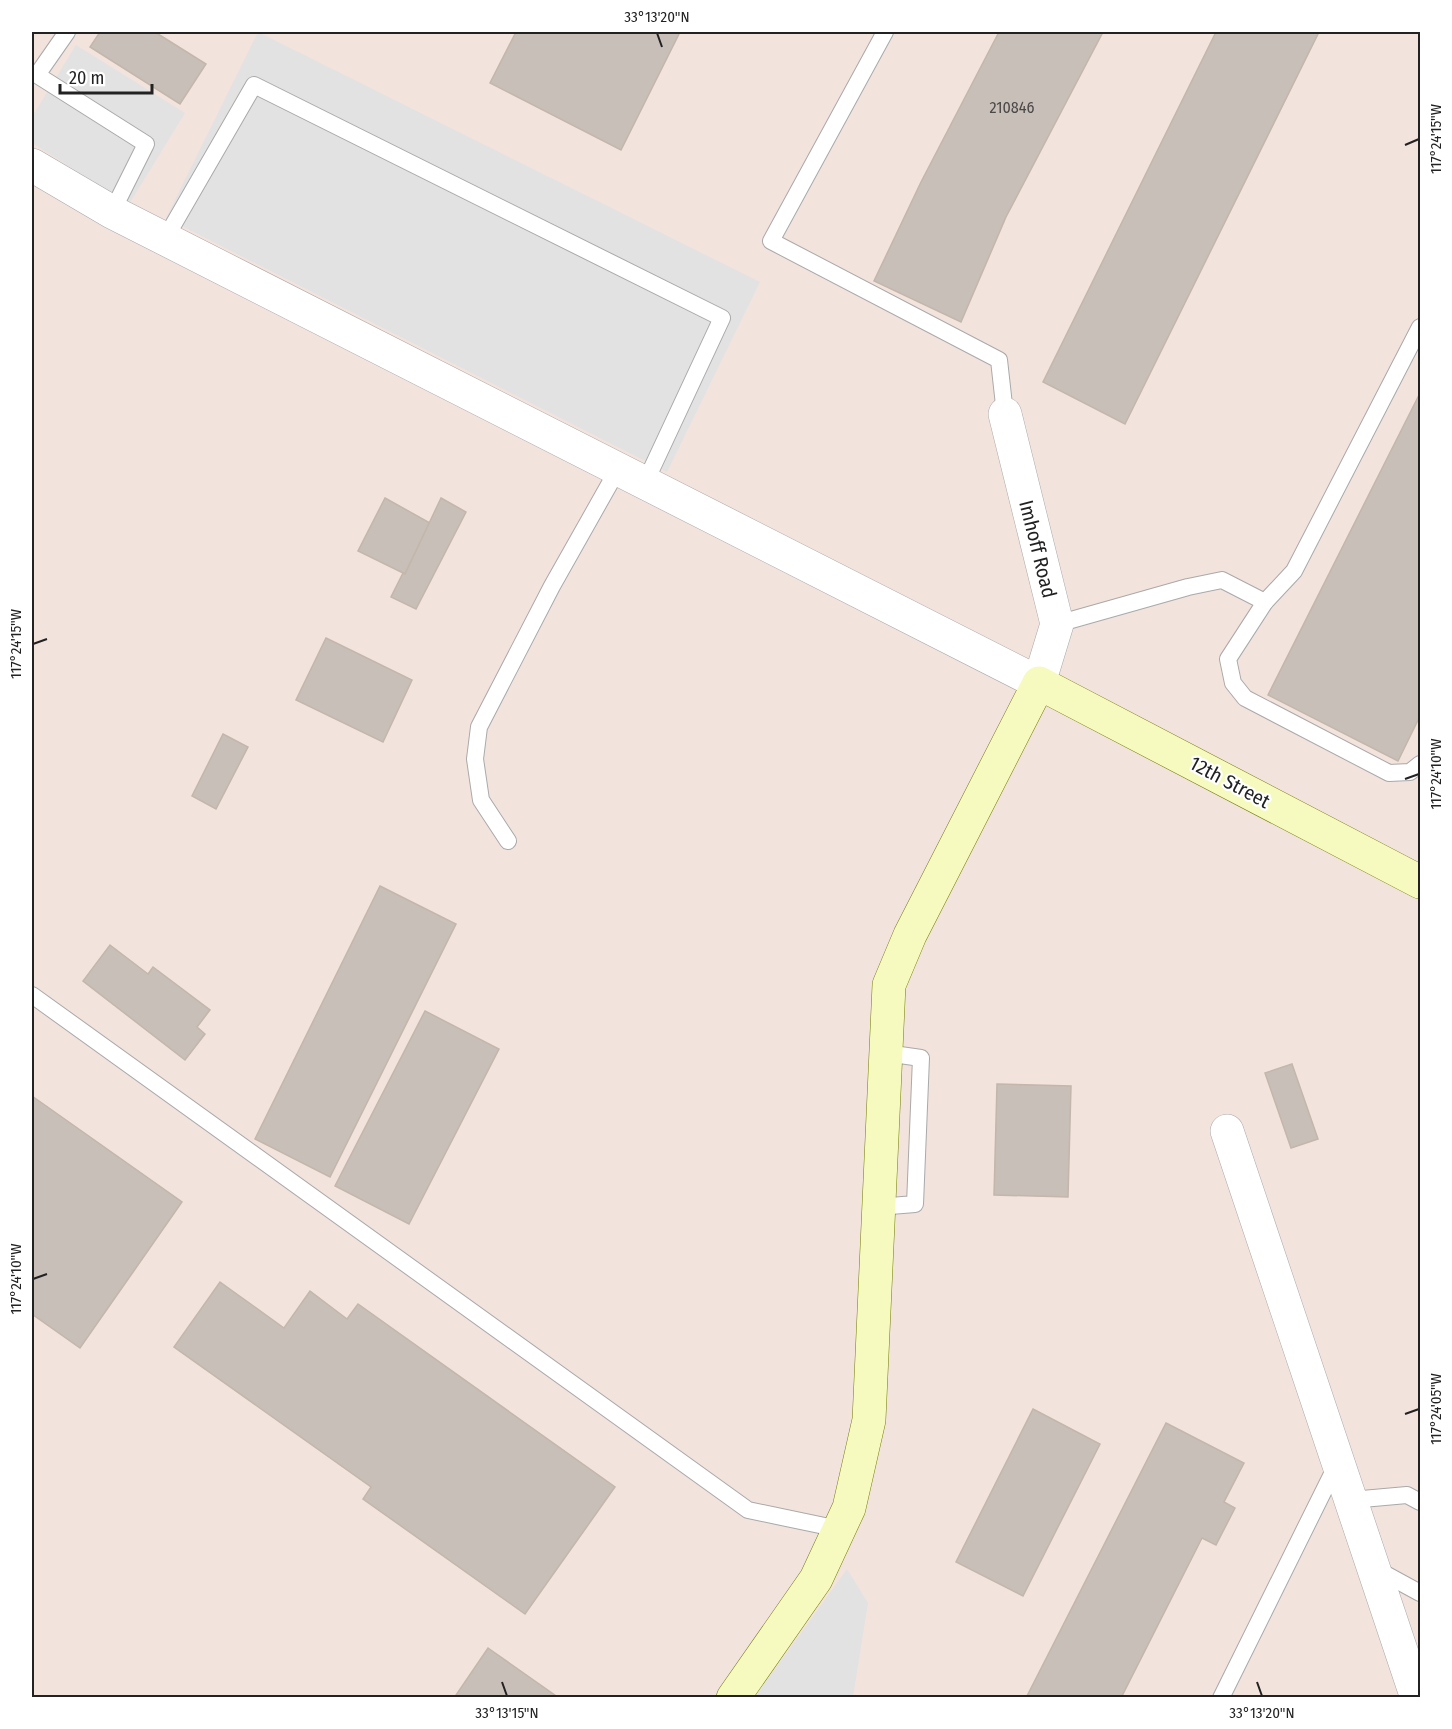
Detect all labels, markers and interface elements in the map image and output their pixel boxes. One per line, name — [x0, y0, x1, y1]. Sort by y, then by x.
text: 33°13'20"N — [624, 8, 690, 26]
scale bar — [60, 57, 152, 95]
text: 20 m — [69, 67, 104, 89]
house number: 210846 — [990, 98, 1035, 117]
text: 117°24'15"W — [1427, 104, 1445, 174]
street label: Imhoff Road — [1014, 498, 1062, 600]
text: 117°24'15"W — [7, 609, 25, 679]
text: 117°24'10"W — [1427, 738, 1445, 810]
street label: 12th Street — [1186, 751, 1275, 813]
text: 117°24'10"W — [7, 1243, 25, 1315]
text: 117°24'05"W — [1427, 1373, 1445, 1445]
text: 33°13'15"N — [475, 1704, 539, 1722]
text: 33°13'20"N — [1229, 1704, 1295, 1722]

